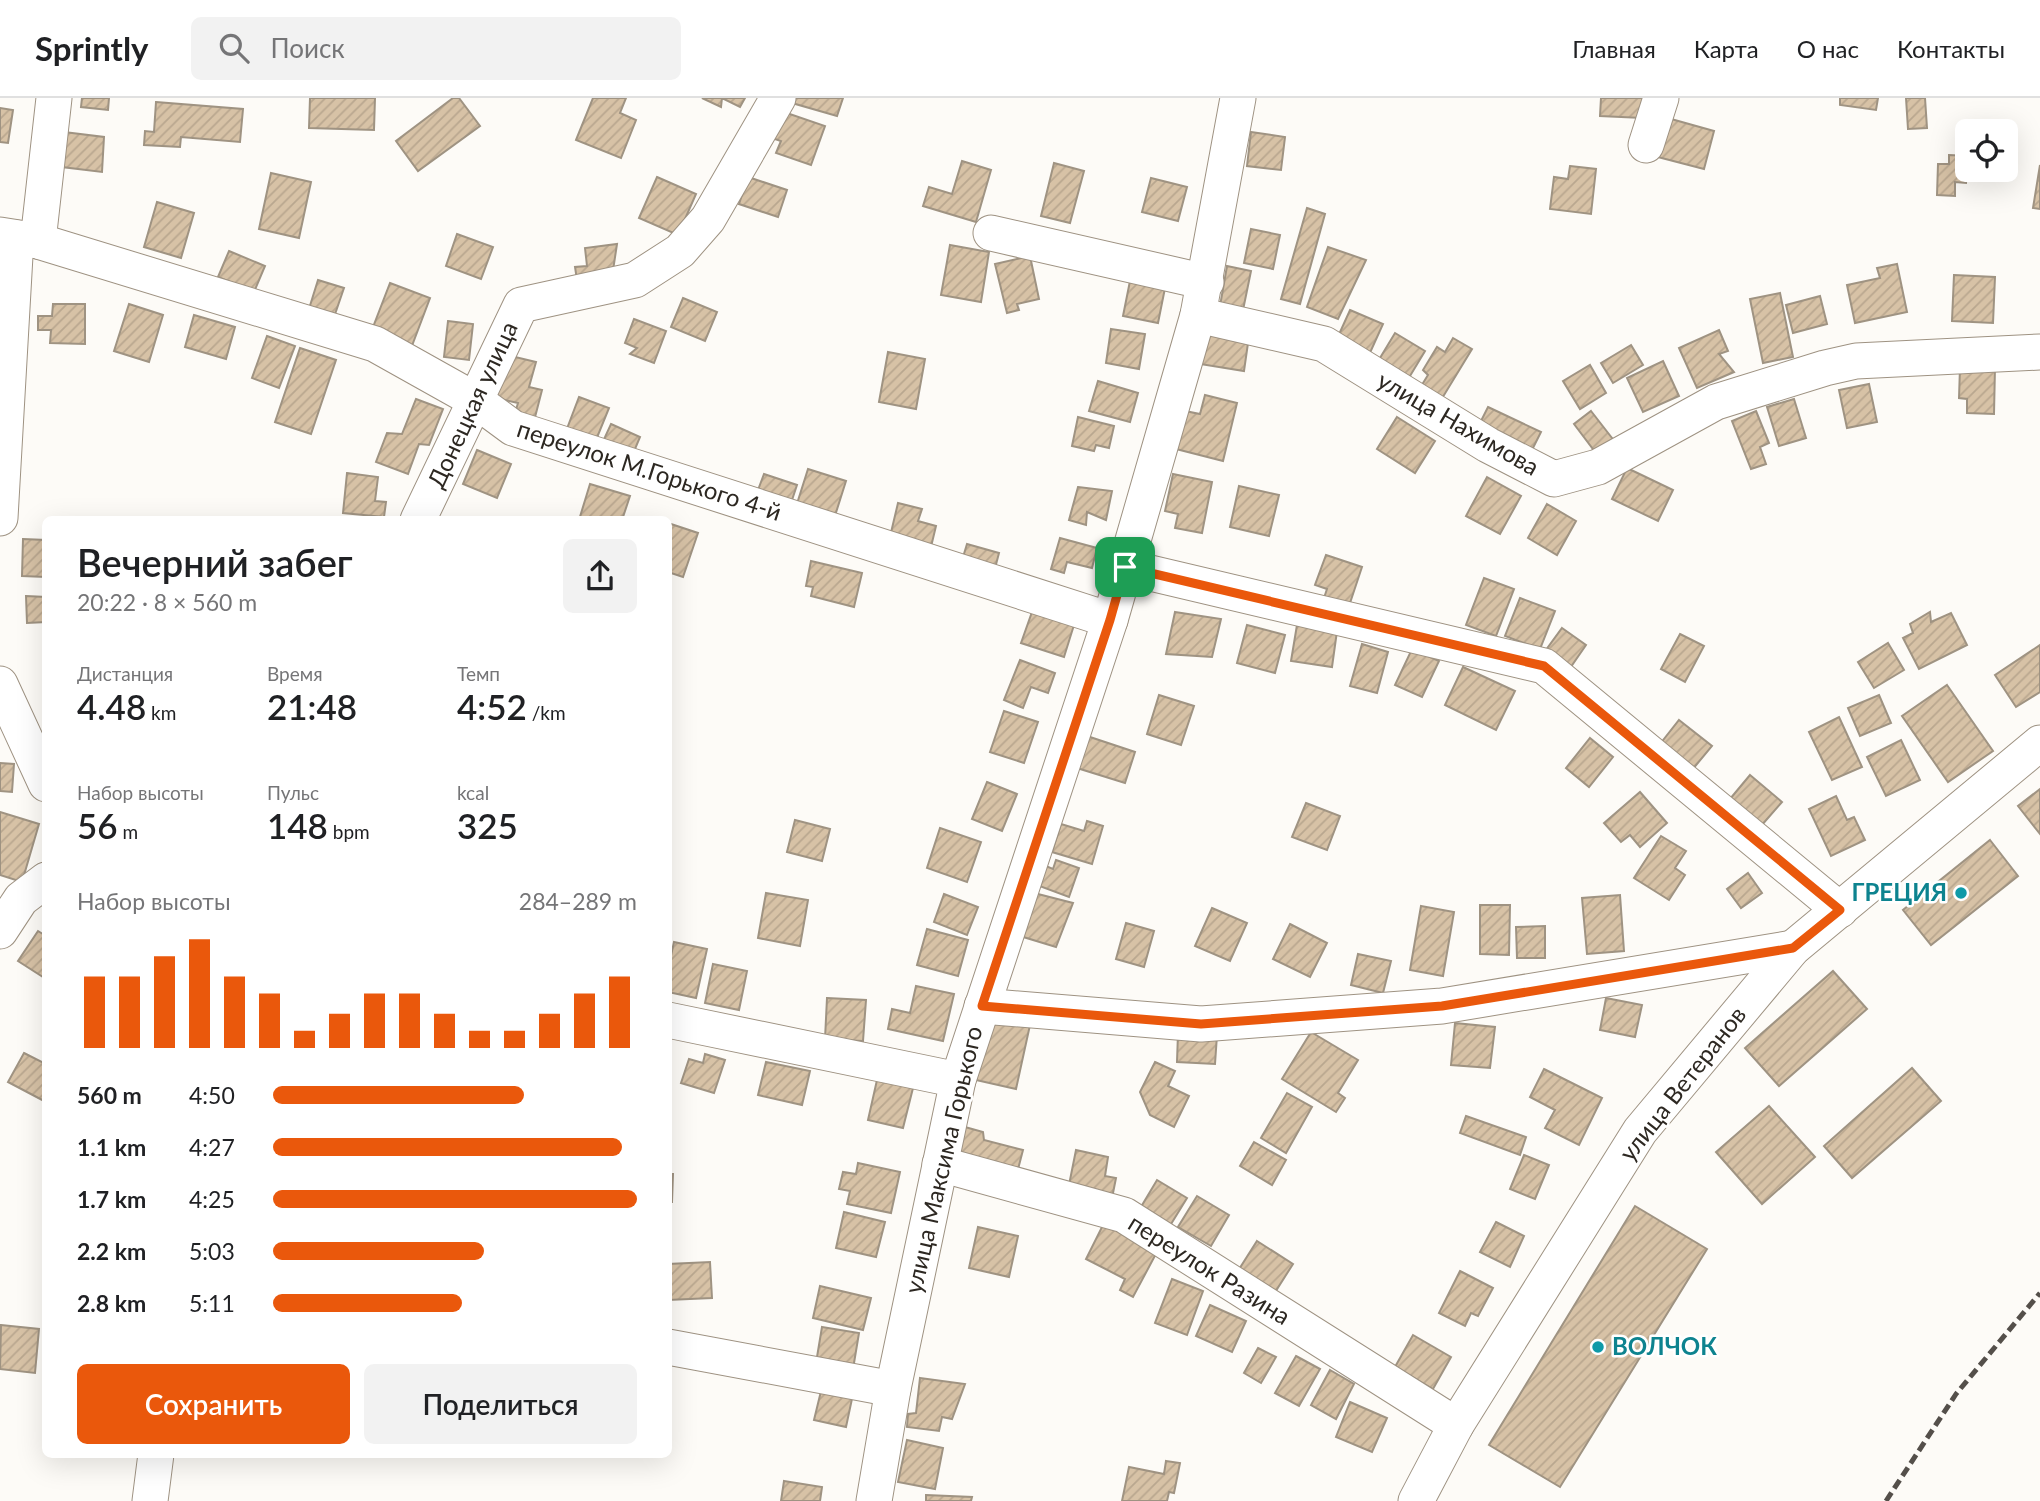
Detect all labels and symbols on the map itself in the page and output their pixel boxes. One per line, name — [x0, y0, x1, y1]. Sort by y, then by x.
street label: Донецкая улица — [420, 317, 523, 492]
street label: улица Нахимова — [1373, 365, 1545, 481]
street label: переулок М.Горького 4-й — [514, 413, 785, 526]
pin — [1095, 537, 1155, 597]
place label: ГРЕЦИЯ — [1851, 877, 1947, 906]
marker: ГРЕЦИЯ — [1953, 885, 1969, 901]
street label: улица Ветеранов — [1612, 1000, 1751, 1166]
street label: улица Максима Горького — [898, 1023, 987, 1296]
street label: переулок Разина — [1123, 1207, 1296, 1330]
place label: ВОЛЧОК — [1612, 1331, 1717, 1360]
marker: ВОЛЧОК — [1590, 1339, 1606, 1355]

